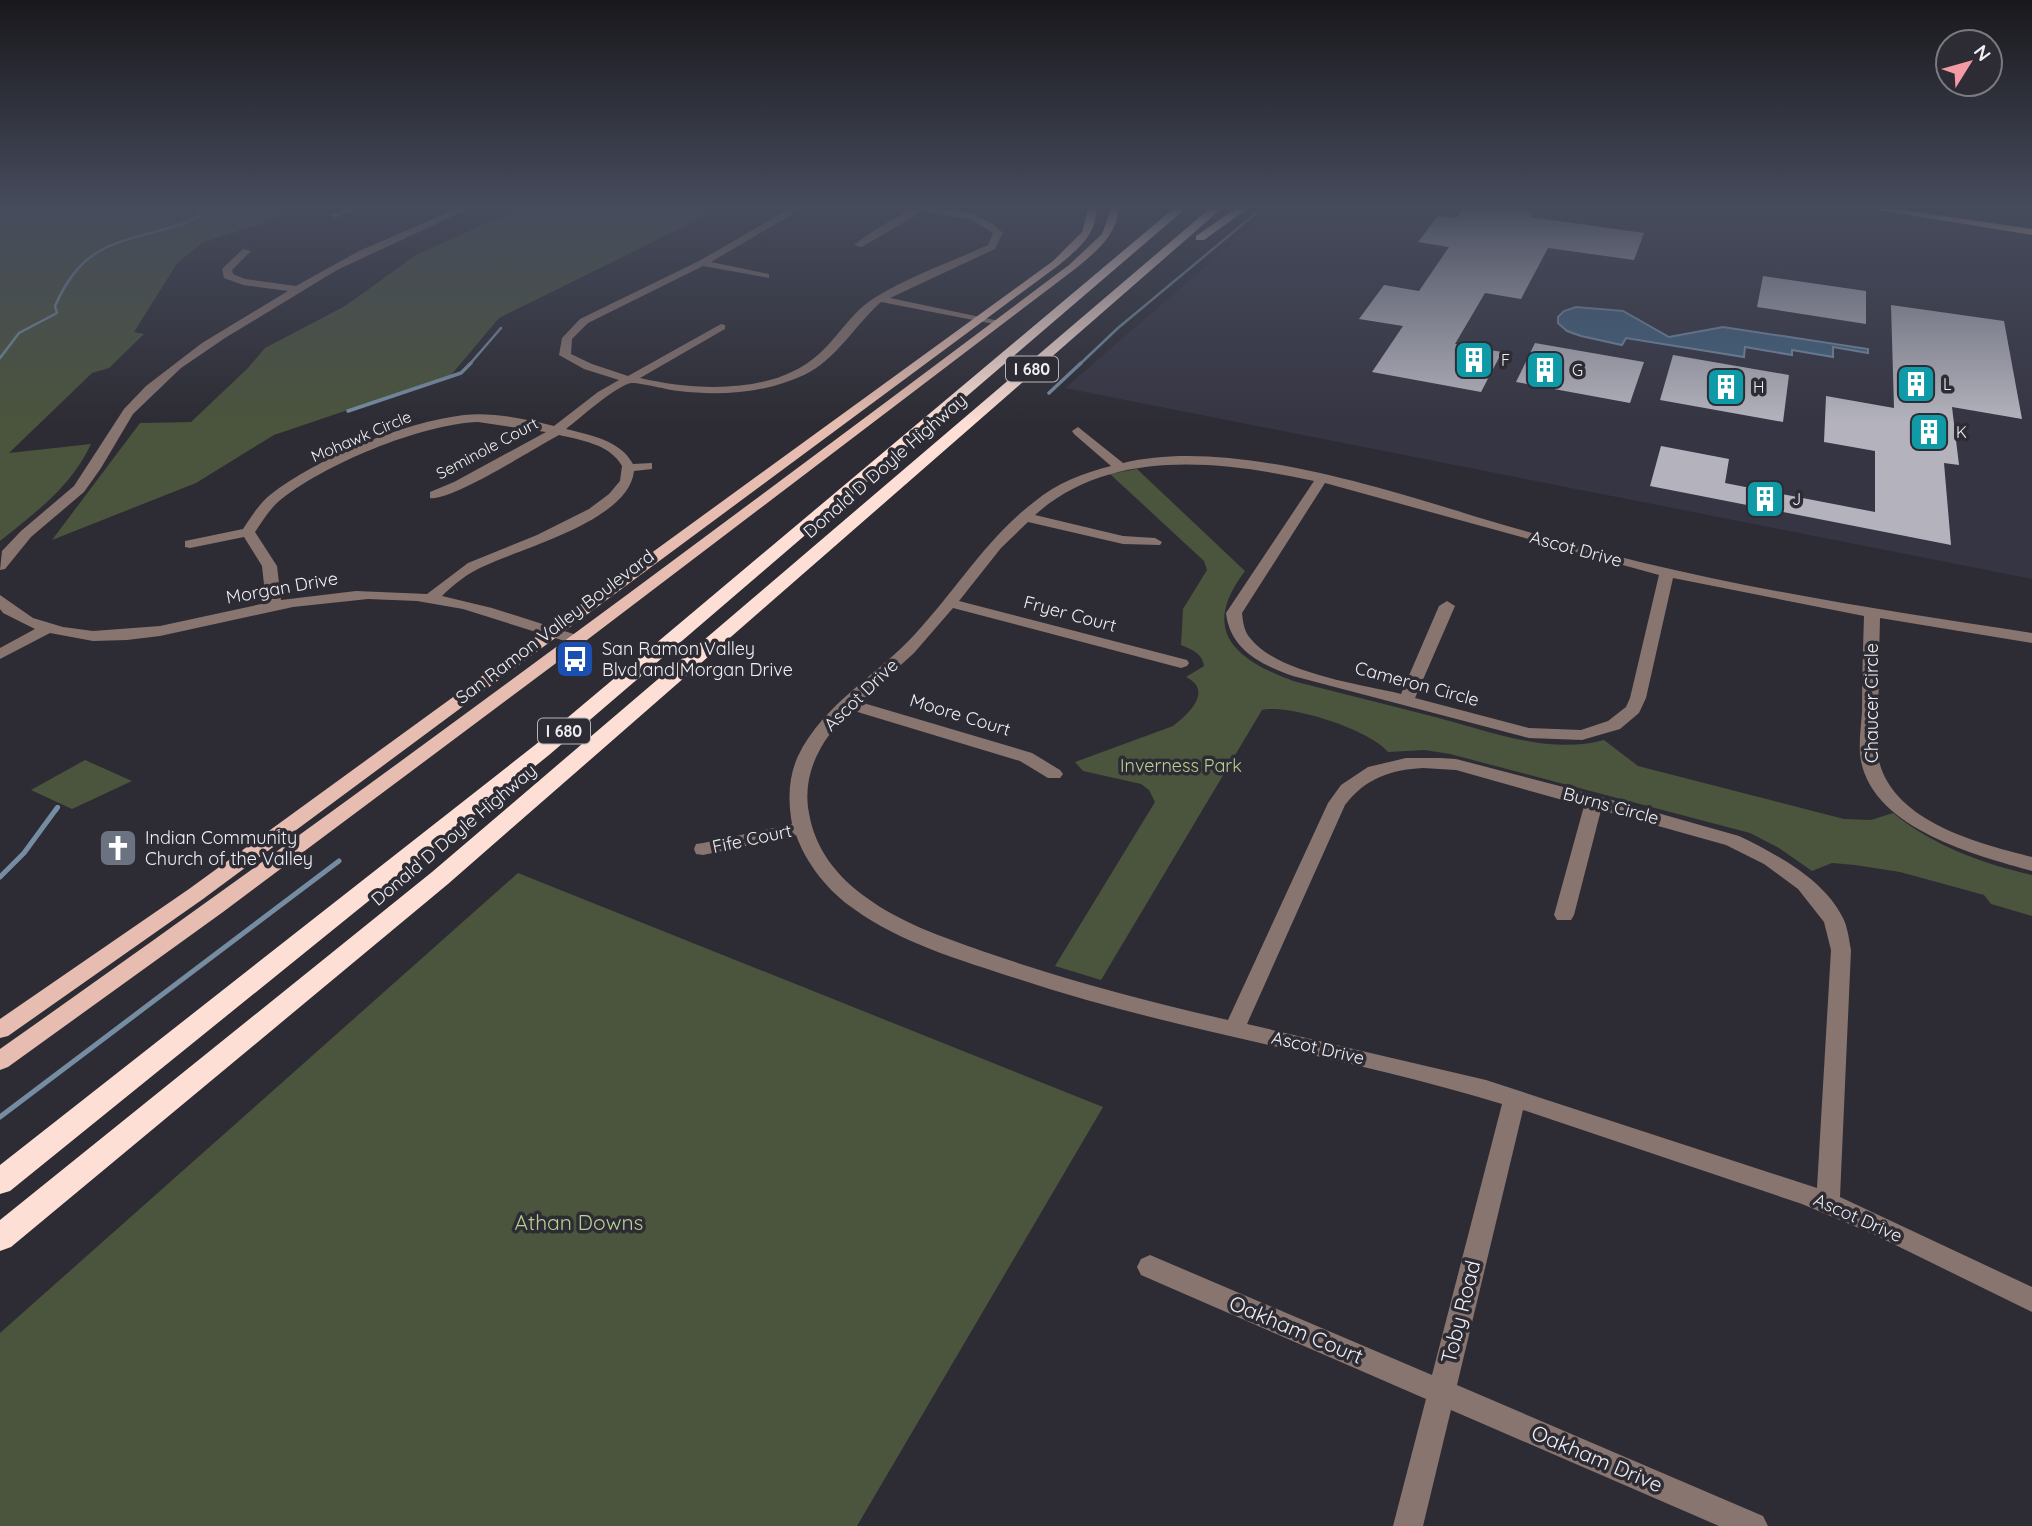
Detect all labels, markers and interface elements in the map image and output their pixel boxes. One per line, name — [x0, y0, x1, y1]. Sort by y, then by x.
north arrow — [1934, 28, 2004, 98]
text: N — [1969, 40, 1996, 66]
building icon: F — [1453, 339, 1495, 381]
building icon: G — [1524, 349, 1566, 391]
place label: F — [1501, 350, 1510, 370]
road number: I 680 — [1006, 356, 1058, 382]
place label: G — [1572, 360, 1583, 380]
building icon: L — [1895, 363, 1937, 405]
building icon: H — [1705, 366, 1747, 408]
place label: L — [1943, 374, 1952, 394]
place label: H — [1753, 377, 1765, 397]
street label: Donald D Doyle Highway — [798, 388, 971, 543]
street label: Mohawk Circle — [308, 406, 414, 466]
building icon: K — [1908, 411, 1950, 453]
street label: Seminole Court — [433, 413, 541, 483]
place label: K — [1956, 422, 1967, 442]
building icon: J — [1744, 478, 1786, 520]
place label: J — [1792, 489, 1801, 509]
street label: Ascot Drive — [1527, 525, 1625, 572]
street label: San Ramon Valley Boulevard — [451, 544, 659, 709]
street label: Morgan Drive — [224, 566, 340, 609]
street label: Fryer Court — [1021, 590, 1119, 637]
place label: San Ramon Valley Blvd and Morgan Drive — [602, 637, 793, 681]
bus stop icon: San Ramon Valley Blvd and Morgan Drive — [554, 638, 596, 680]
street label: Chaucer Circle — [1860, 643, 1883, 763]
street label: Ascot Drive — [819, 653, 903, 736]
street label: Cameron Circle — [1353, 656, 1482, 711]
street label: Moore Court — [907, 688, 1013, 741]
road number: I 680 — [538, 718, 590, 744]
park label: Inverness Park — [1120, 754, 1242, 777]
street label: Donald D Doyle Highway — [366, 759, 541, 911]
street label: Burns Circle — [1561, 782, 1662, 829]
street label: Fife Court — [710, 819, 794, 858]
place label: Indian Community Church of the Valley — [145, 826, 313, 870]
church icon: Indian Community Church of the Valley — [97, 827, 139, 869]
street label: Ascot Drive — [1269, 1026, 1367, 1069]
street label: Ascot Drive — [1810, 1188, 1906, 1247]
park label: Athan Downs — [515, 1209, 643, 1235]
street label: Toby Road — [1435, 1258, 1485, 1366]
street label: Oakham Court — [1225, 1289, 1367, 1369]
street label: Oakham Drive — [1528, 1419, 1667, 1497]

